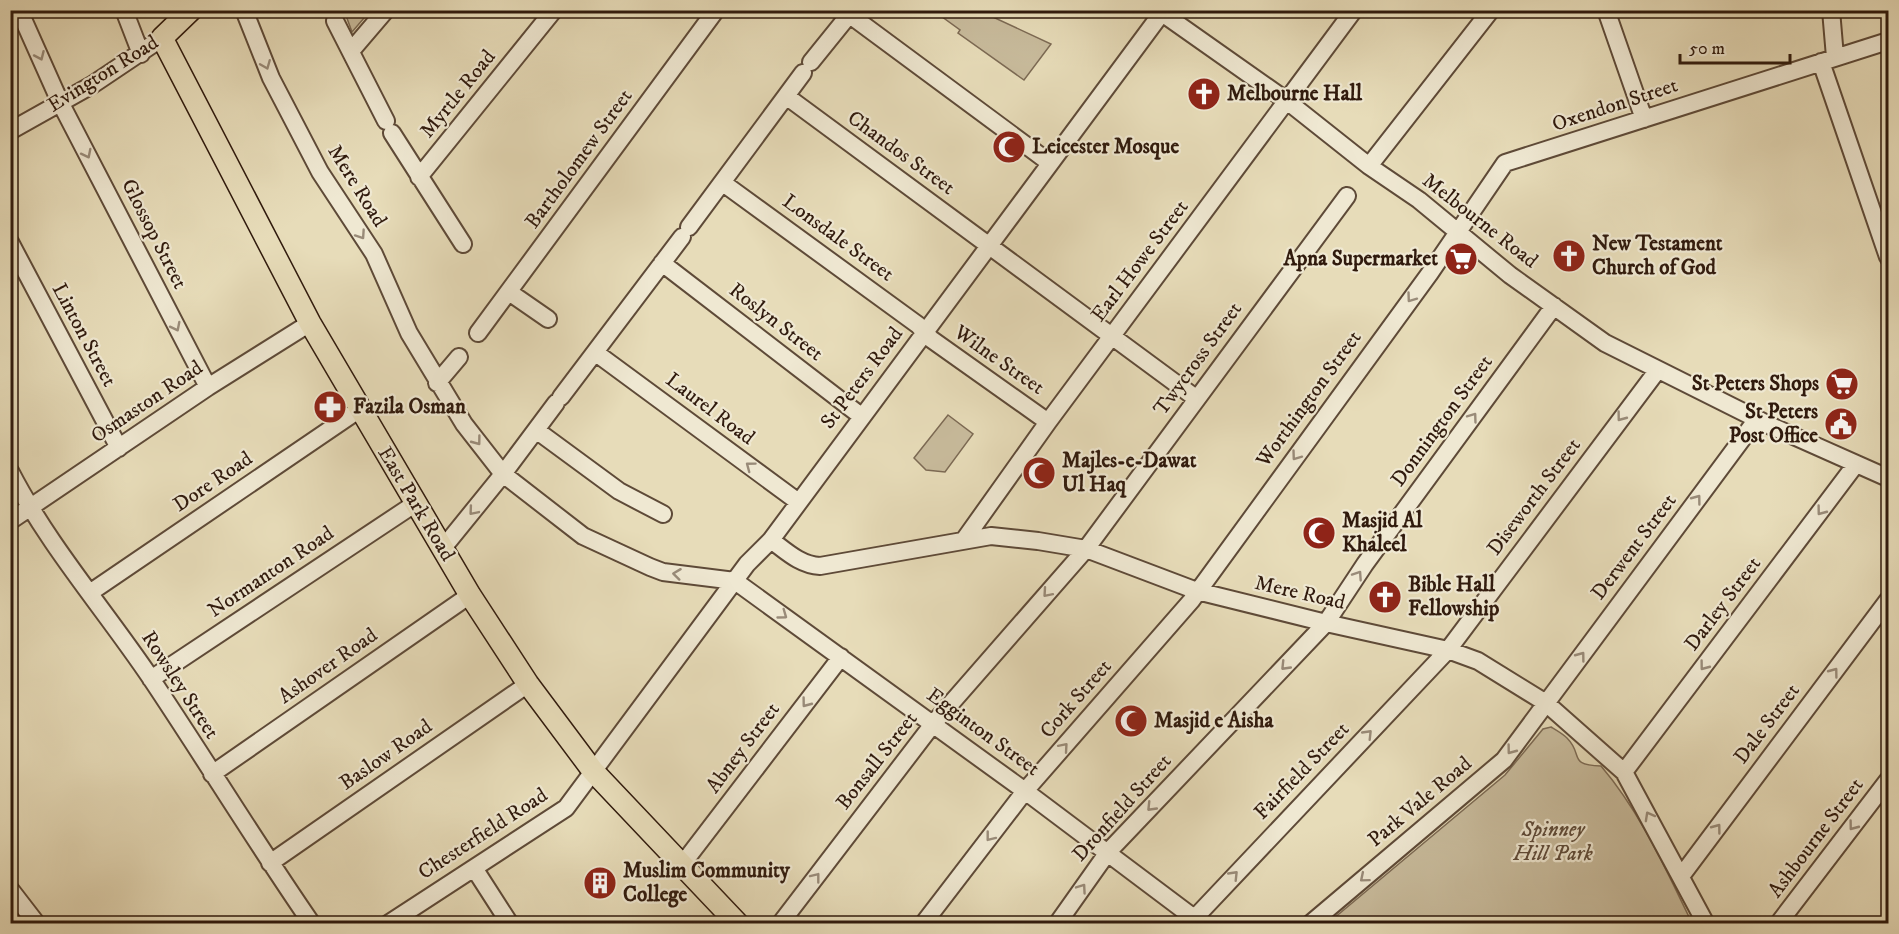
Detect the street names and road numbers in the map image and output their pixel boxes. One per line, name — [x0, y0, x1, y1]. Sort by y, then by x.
street label: Evington Road — [43, 29, 164, 118]
street label: Myrtle Road — [414, 44, 502, 143]
street label: Oxendon Street — [1549, 72, 1681, 138]
street label: Bartholomew Street — [520, 84, 639, 234]
street label: Chandos Street — [842, 105, 960, 201]
street label: Mere Road — [322, 140, 393, 232]
street label: Melbourne Road — [1417, 168, 1543, 275]
street label: Glossop Street — [115, 175, 193, 294]
street label: Lonsdale Street — [777, 189, 899, 287]
street label: Earl Howe Street — [1086, 195, 1195, 327]
street label: Roslyn Street — [724, 277, 828, 367]
street label: Linton Street — [46, 279, 122, 391]
street label: Twycross Street — [1148, 297, 1248, 421]
street label: Wilne Street — [948, 319, 1050, 401]
street label: St Peters Road — [815, 321, 909, 434]
street label: Worthington Street — [1250, 325, 1367, 473]
street label: Donnington Street — [1385, 350, 1499, 492]
street label: Osmaston Road — [86, 355, 208, 449]
street label: Laurel Road — [660, 367, 760, 451]
street label: Diseworth Street — [1481, 433, 1587, 561]
street label: East Park Road — [372, 442, 461, 567]
street label: Dore Road — [168, 446, 258, 518]
street label: Derwent Street — [1586, 489, 1683, 605]
street label: Normanton Road — [203, 520, 339, 624]
street label: Darley Street — [1679, 552, 1767, 656]
street label: Mere Road — [1252, 570, 1348, 616]
street label: Ashover Road — [273, 622, 383, 710]
street label: Rowsley Street — [135, 626, 225, 744]
street label: Cork Street — [1035, 654, 1118, 744]
street label: Dale Street — [1728, 679, 1806, 769]
street label: Egginton Street — [921, 682, 1045, 782]
street label: Abney Street — [700, 697, 786, 799]
street label: Bonsall Street — [831, 707, 923, 815]
street label: Baslow Road — [335, 713, 438, 796]
street label: Fairfield Street — [1249, 716, 1355, 825]
street label: Dronfield Street — [1067, 749, 1177, 867]
street label: Park Vale Road — [1363, 751, 1478, 853]
street label: Ashbourne Street — [1763, 773, 1870, 903]
street label: Chesterfield Road — [413, 782, 553, 886]

